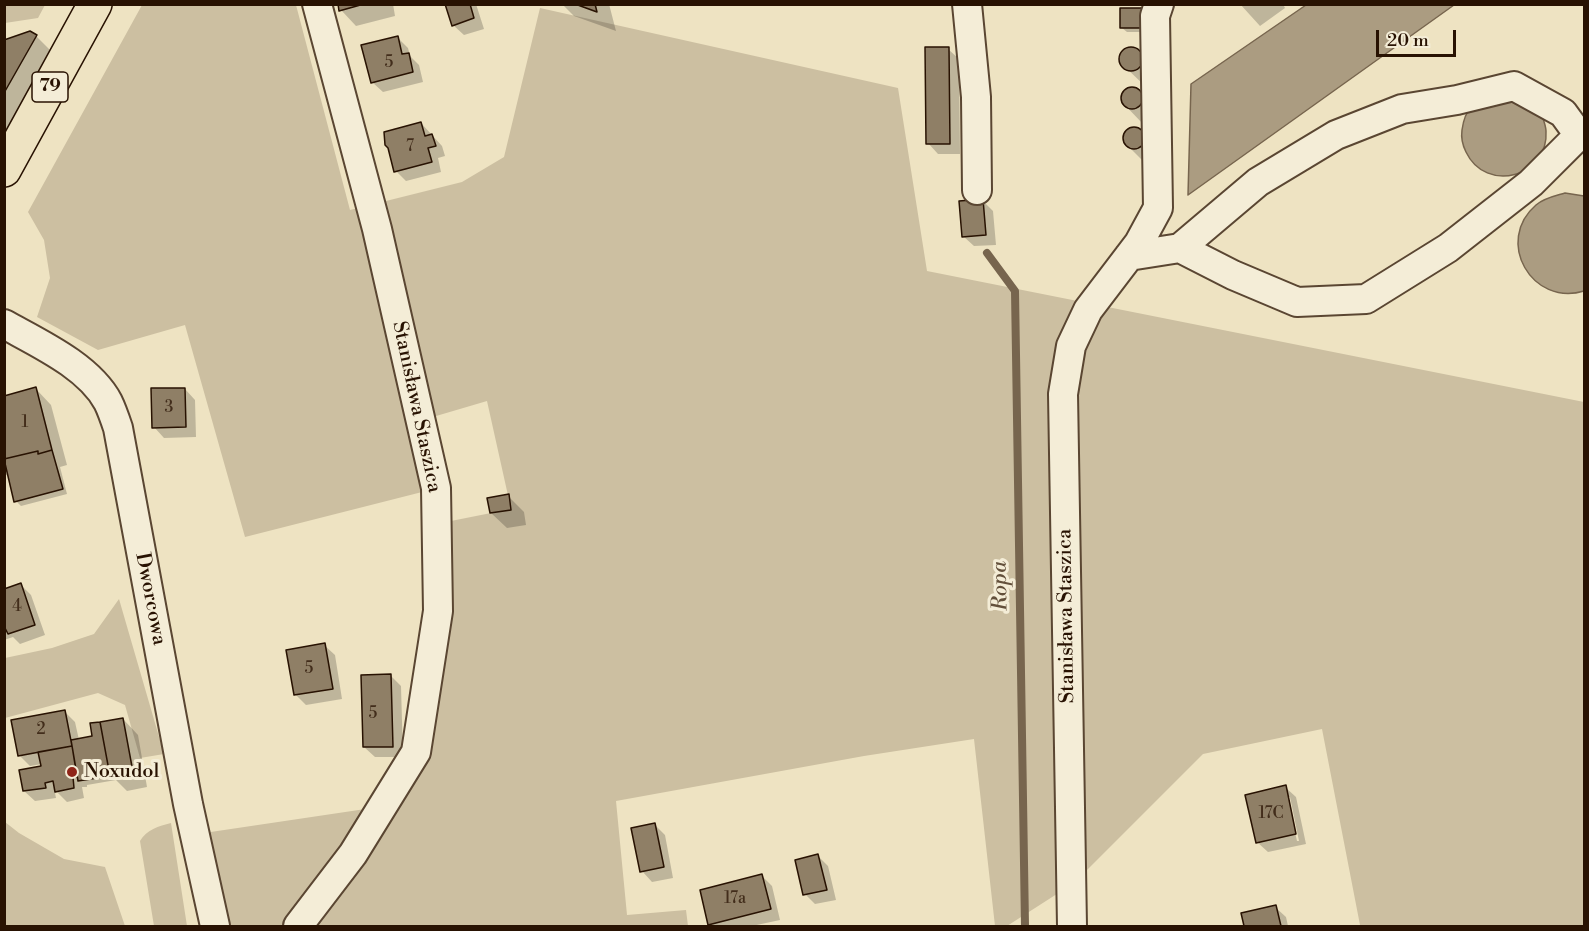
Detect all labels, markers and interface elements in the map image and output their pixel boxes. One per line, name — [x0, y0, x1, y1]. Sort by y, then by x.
scale bar — [1379, 18, 1458, 56]
text: 20 m — [1387, 29, 1429, 52]
house number: 5 — [385, 53, 393, 73]
road number: 79 — [32, 72, 68, 102]
house number: 7 — [406, 137, 414, 157]
street label: Stanisława Staszica — [386, 319, 446, 495]
house number: 3 — [165, 398, 173, 418]
house number: 1 — [22, 413, 28, 433]
street label: Stanisława Staszica — [1053, 529, 1081, 703]
street label: Dworcowa — [129, 551, 171, 647]
water label: Ropa — [988, 561, 1014, 611]
house number: 4 — [12, 597, 22, 617]
house number: 5 — [305, 659, 313, 679]
house number: 5 — [369, 704, 377, 724]
house number: 2 — [36, 720, 46, 740]
place label: Noxudol — [84, 760, 160, 784]
marker: Noxudol — [65, 765, 79, 779]
house number: 17C — [1258, 804, 1284, 824]
house number: 17a — [724, 889, 746, 909]

